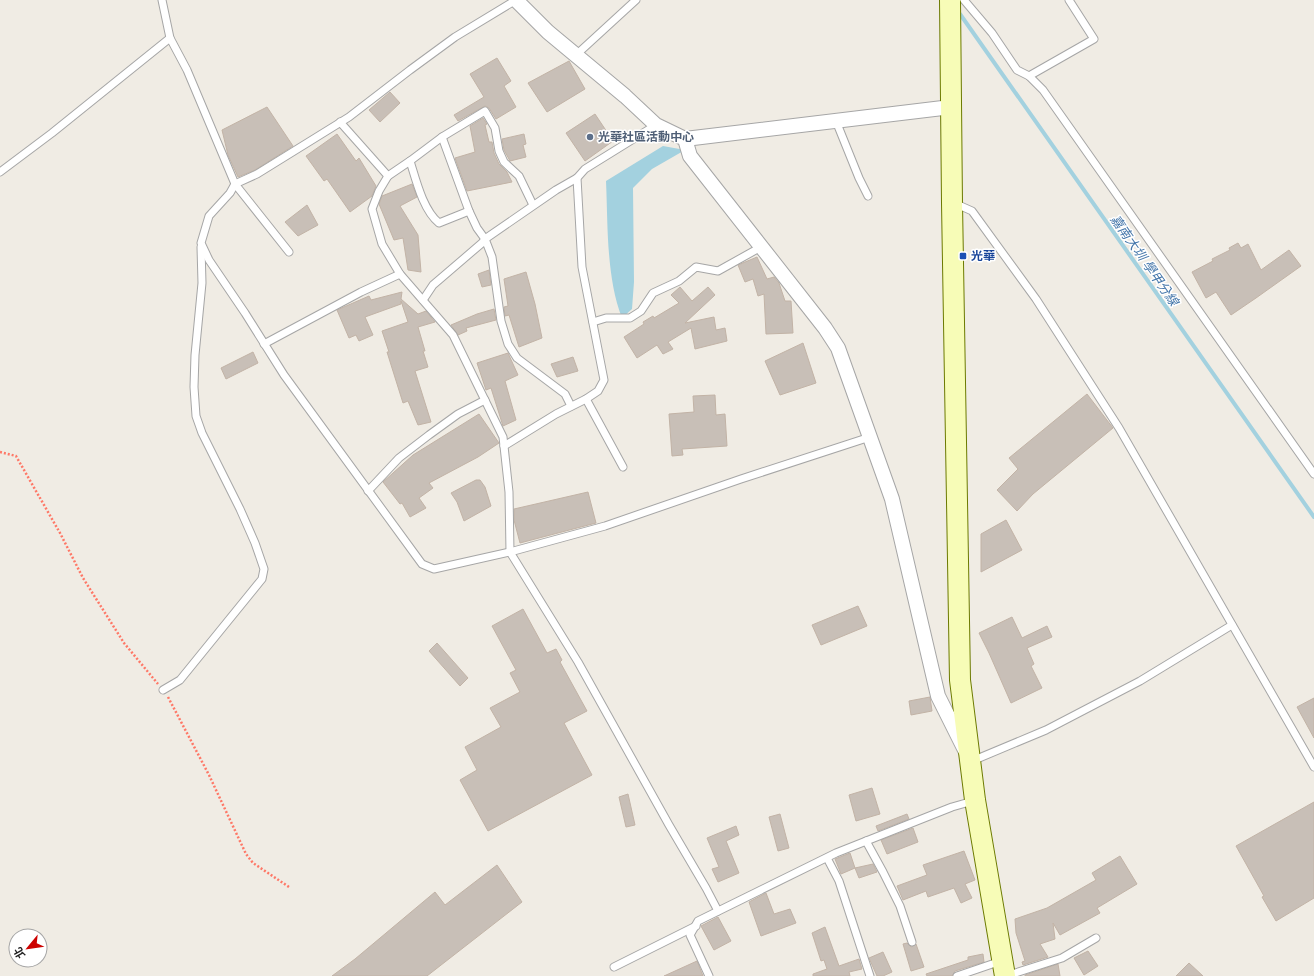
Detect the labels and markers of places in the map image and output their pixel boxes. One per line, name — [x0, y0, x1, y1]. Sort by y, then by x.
place label: 光華社區活動中心 — [598, 128, 694, 145]
marker: 光華社區活動中心 — [585, 132, 595, 142]
place label: 光華 — [971, 247, 995, 264]
marker: 光華 — [958, 251, 968, 261]

